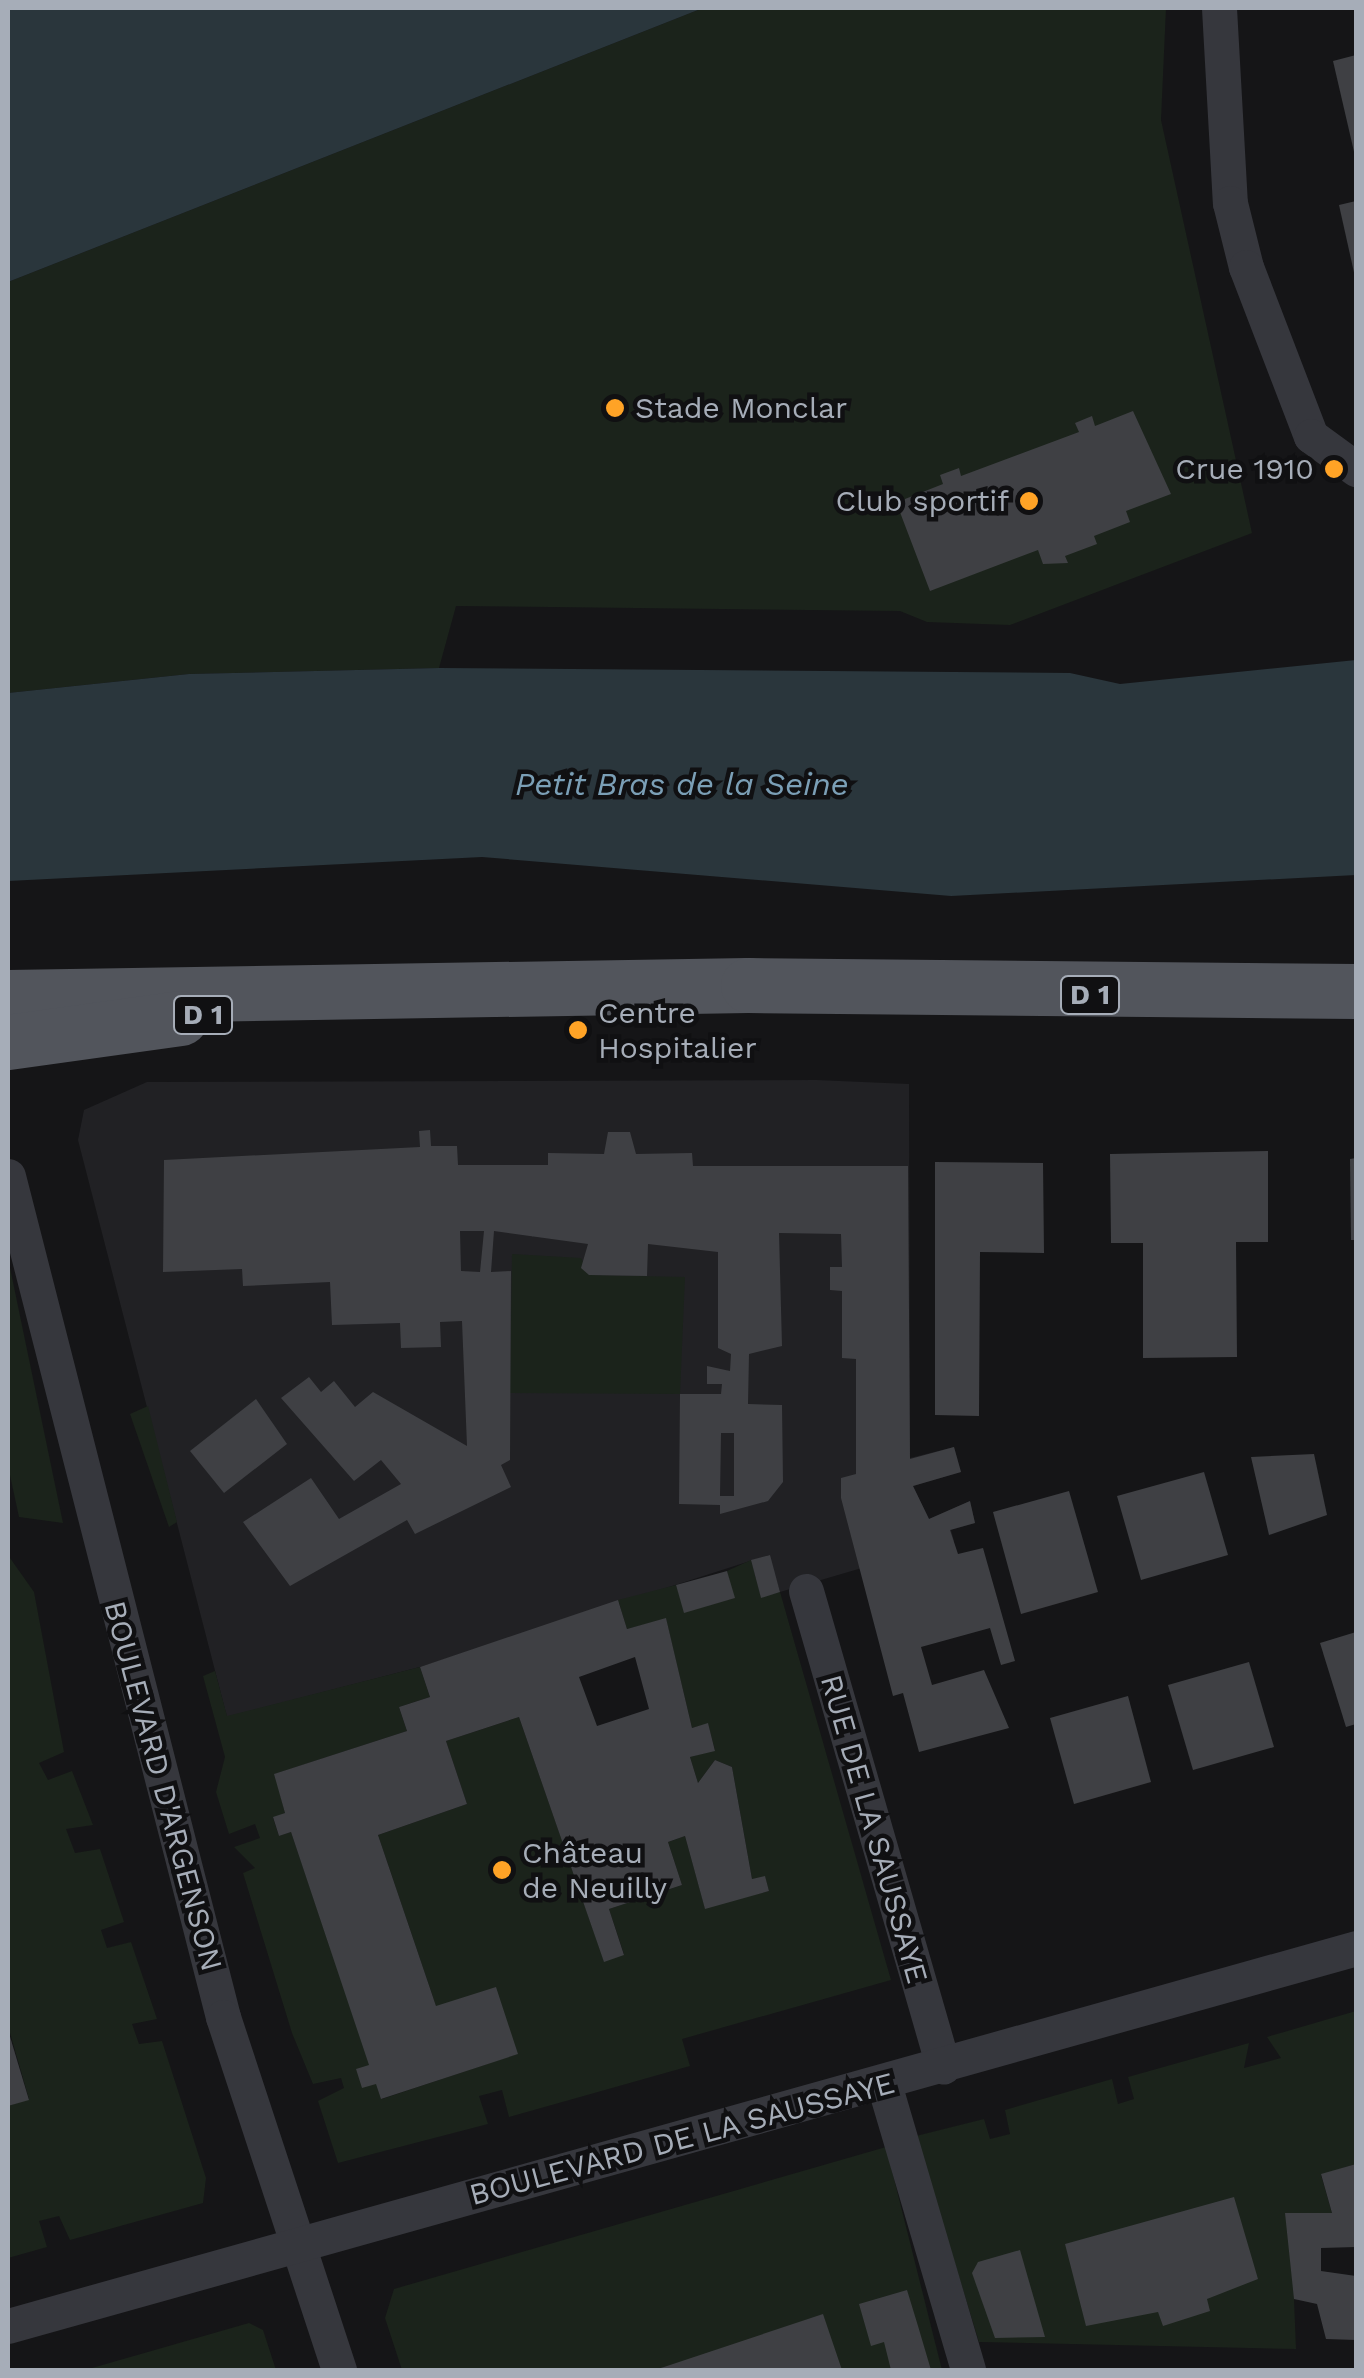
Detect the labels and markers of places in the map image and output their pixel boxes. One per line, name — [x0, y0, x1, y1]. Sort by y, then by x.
place label: Stade Monclar — [635, 390, 847, 426]
marker: Stade Monclar — [604, 397, 626, 419]
place label: Crue 1910 — [1175, 451, 1314, 487]
marker: Crue 1910 — [1323, 458, 1345, 480]
place label: Club sportif — [835, 483, 1009, 519]
marker: Club sportif — [1018, 490, 1040, 512]
place label: Centre Hospitalier — [598, 995, 757, 1066]
marker: Centre Hospitalier — [567, 1019, 589, 1041]
place label: Château de Neuilly — [522, 1835, 667, 1906]
marker: Château de Neuilly — [491, 1859, 513, 1881]

